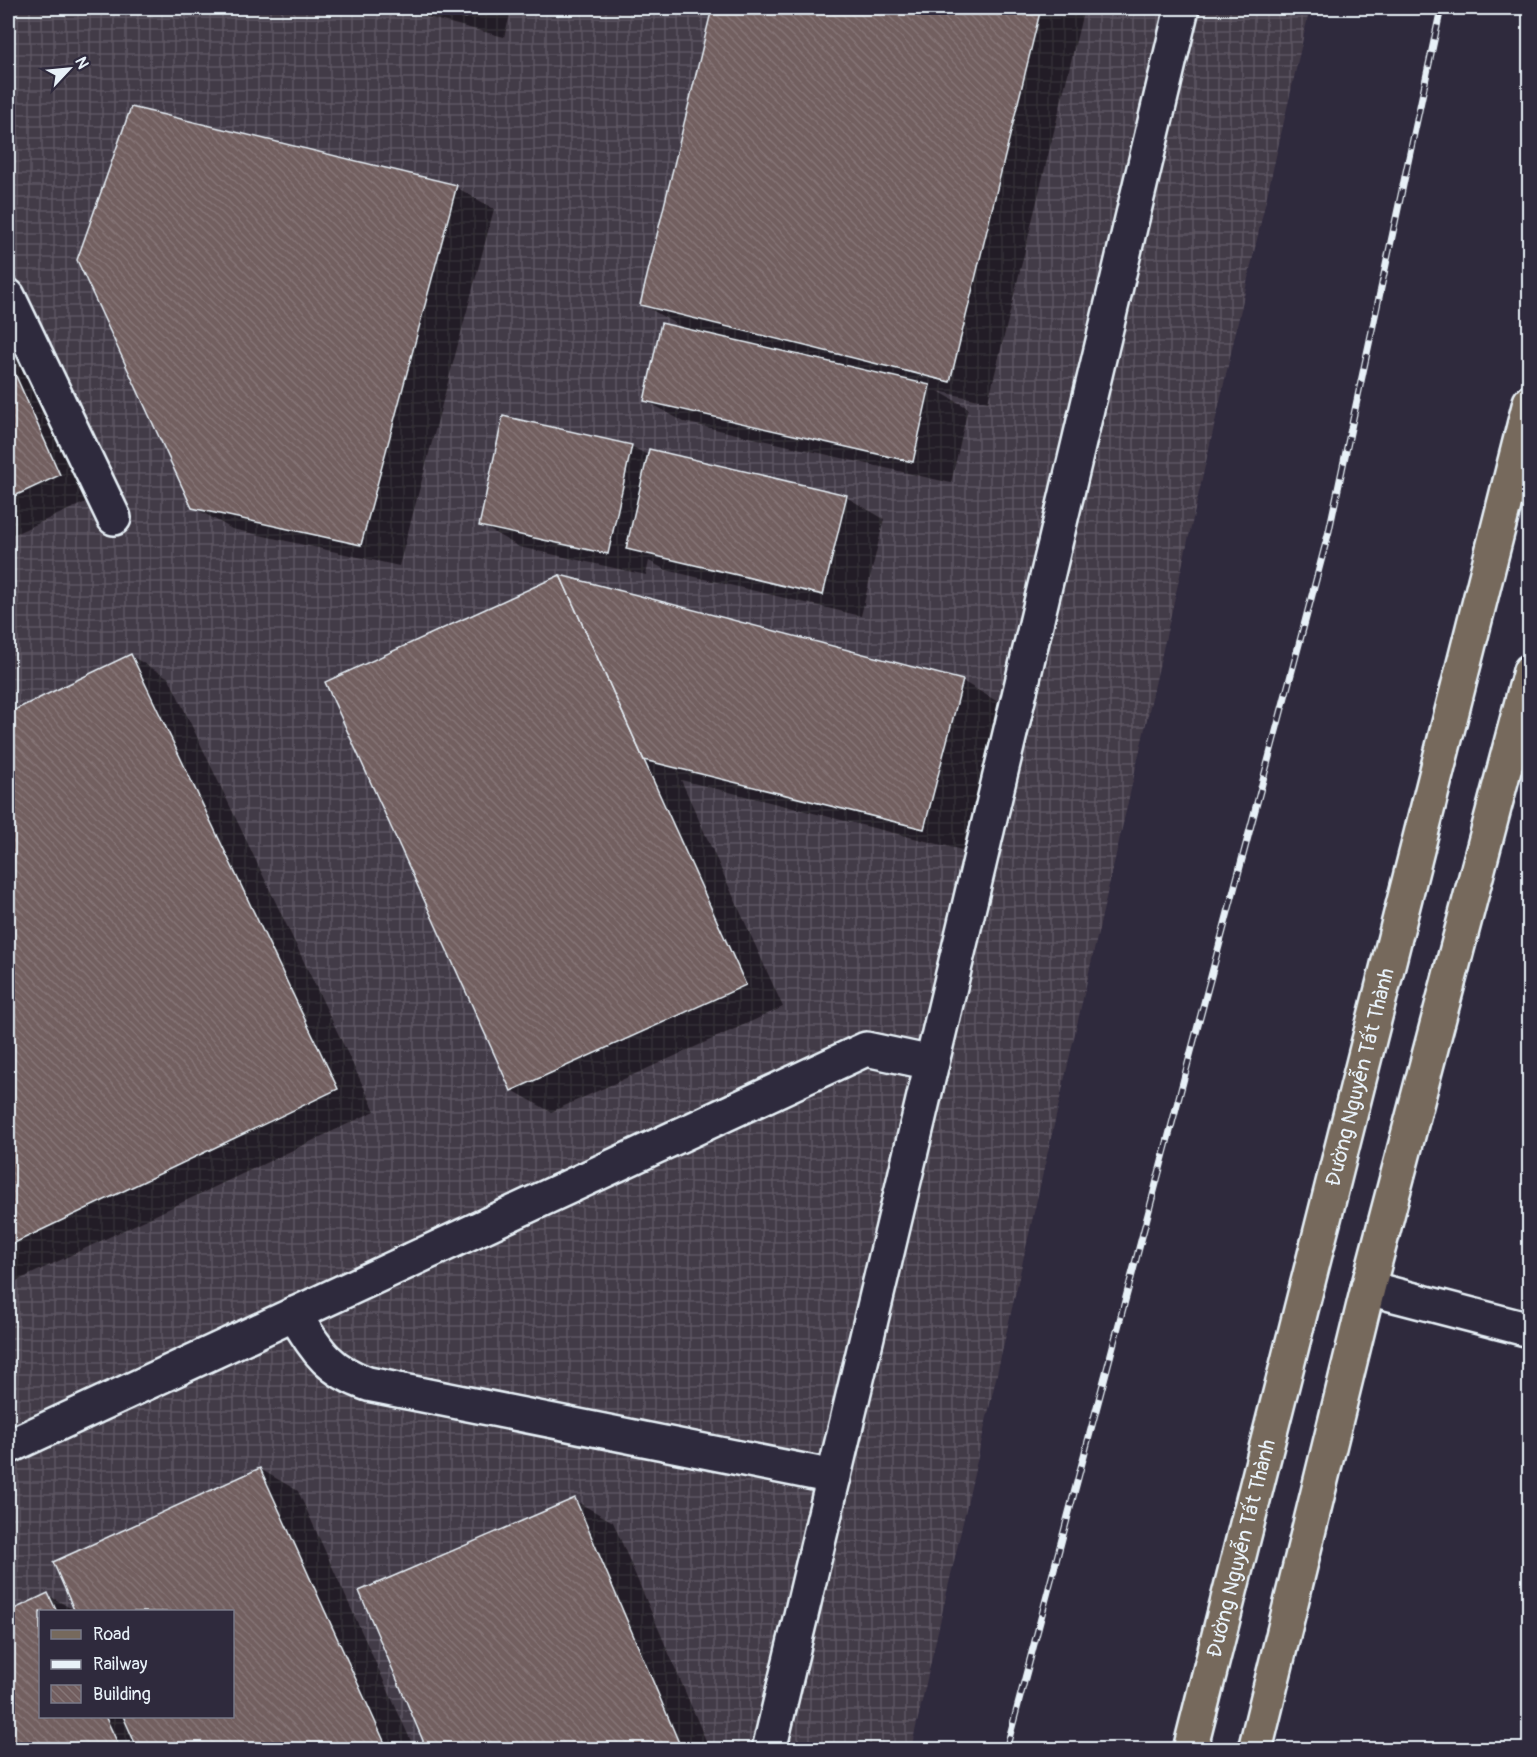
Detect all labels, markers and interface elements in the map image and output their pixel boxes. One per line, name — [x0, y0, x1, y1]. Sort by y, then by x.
north arrow — [39, 39, 99, 99]
text: N — [70, 54, 93, 72]
street label: Đường Nguyễn Tất Thành — [1320, 965, 1401, 1189]
street label: Đường Nguyễn Tất Thành — [1201, 1436, 1282, 1660]
legend — [39, 1610, 234, 1718]
text: Road — [93, 1623, 130, 1646]
text: Railway — [93, 1653, 148, 1676]
text: Building — [93, 1683, 151, 1706]

